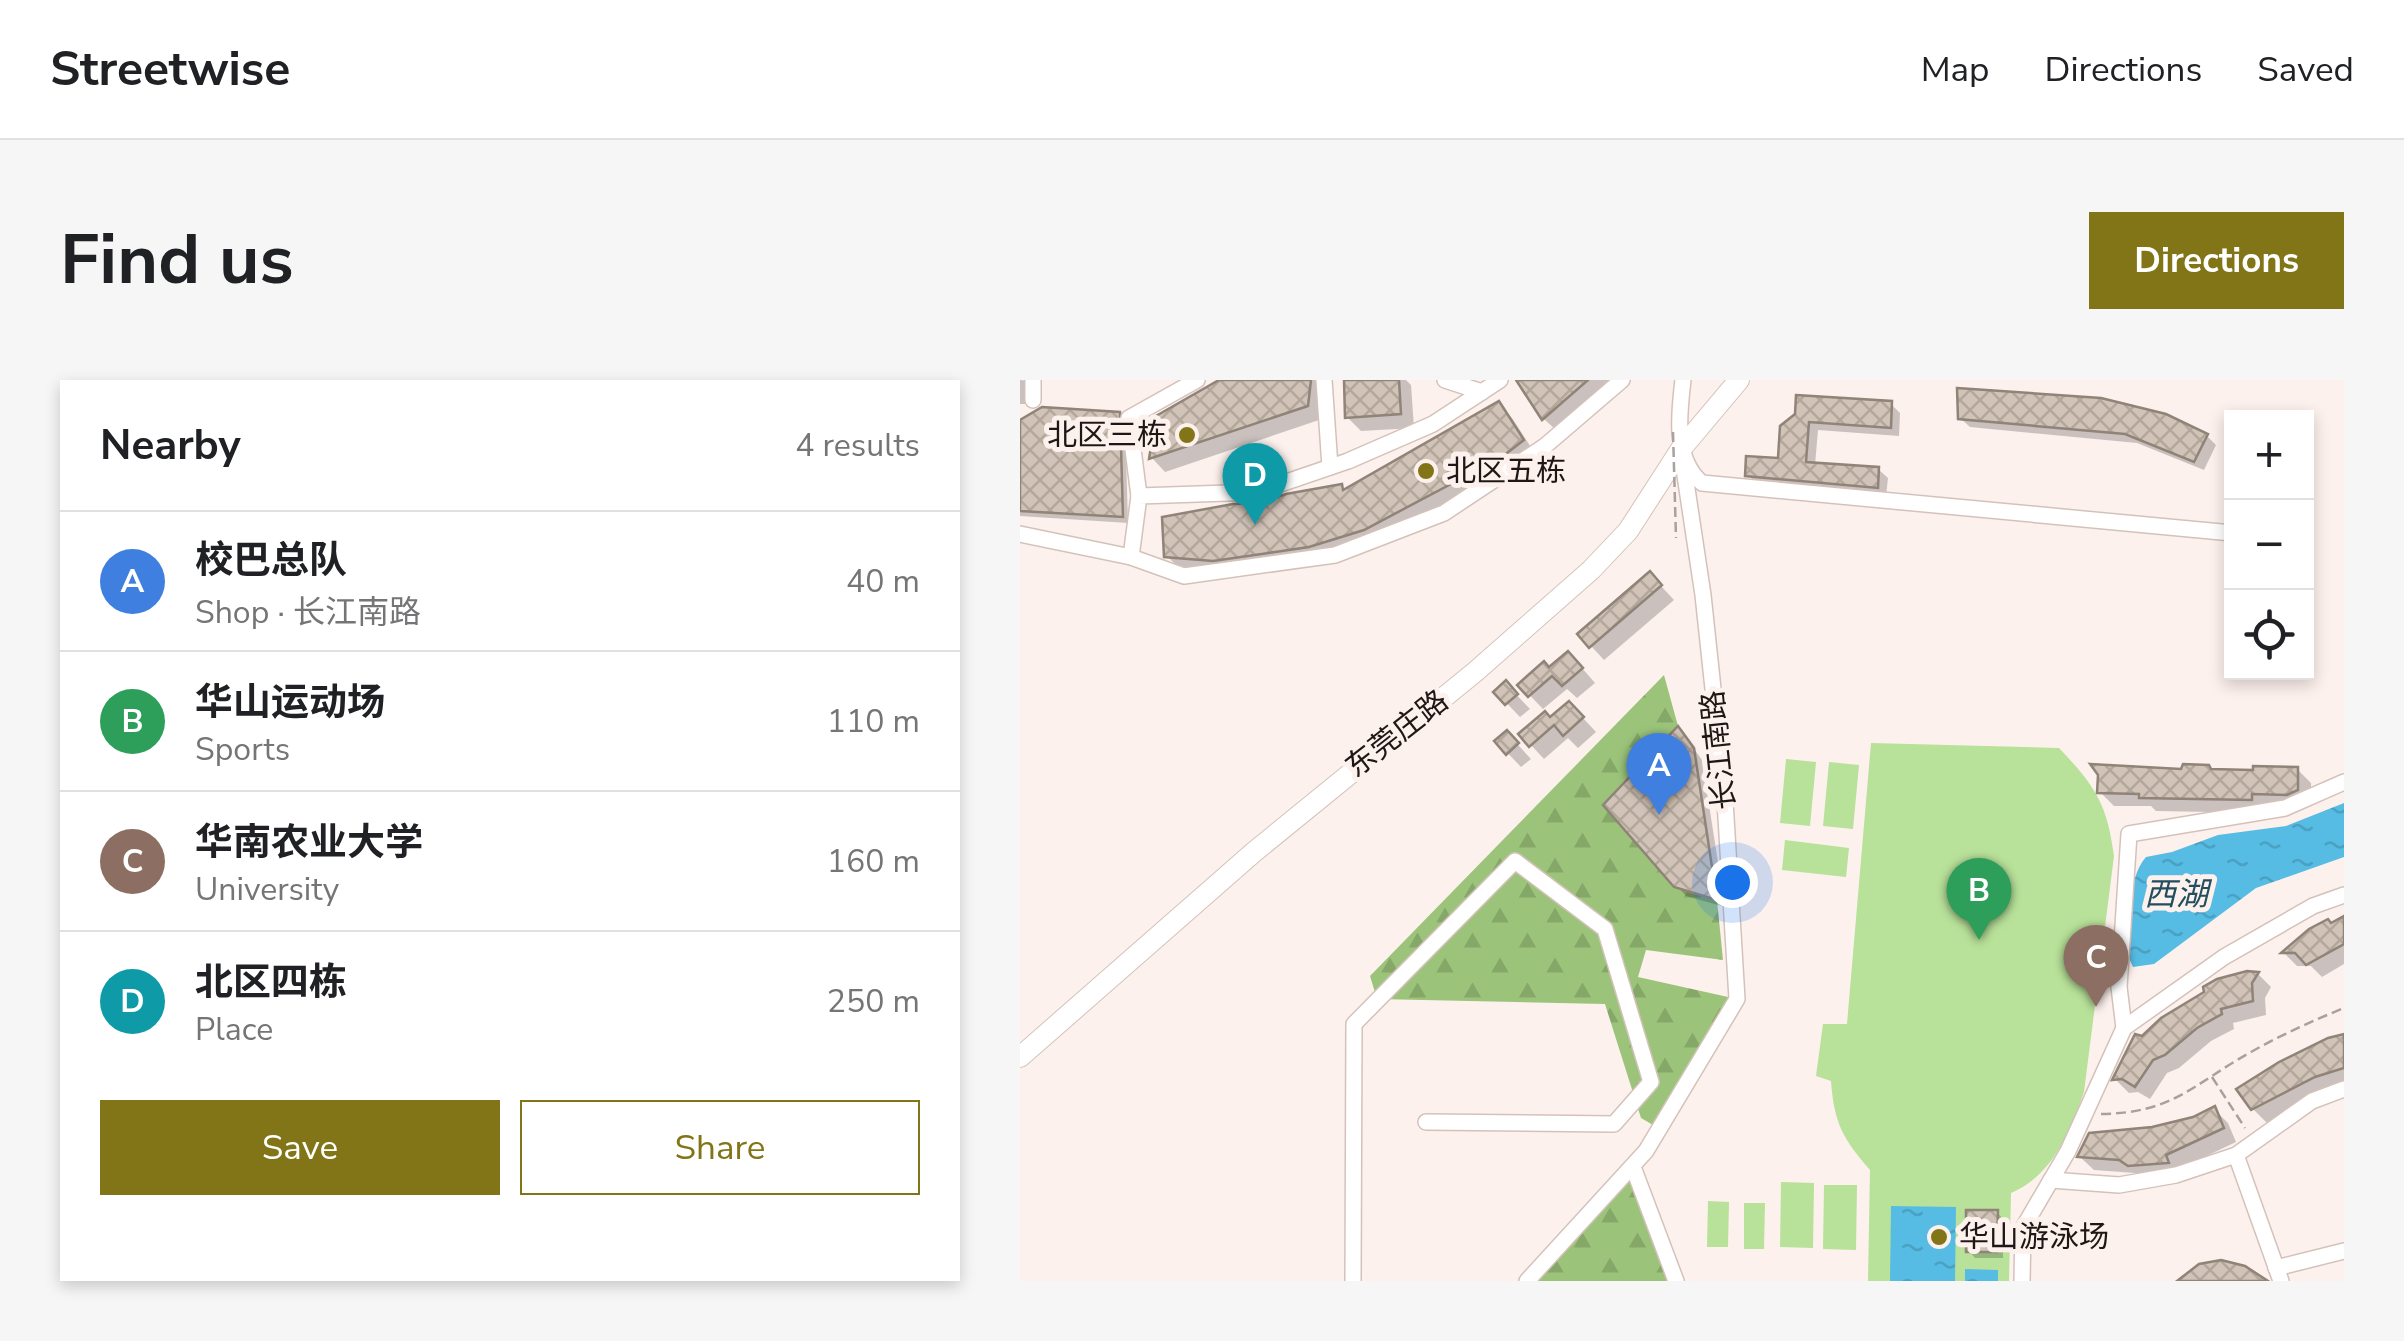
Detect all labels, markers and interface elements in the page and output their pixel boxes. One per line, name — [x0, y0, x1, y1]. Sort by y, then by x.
text: Streetwise — [50, 36, 290, 102]
text: Map — [1921, 46, 1990, 93]
text: Directions — [2045, 46, 2202, 93]
text: Saved — [2257, 46, 2354, 93]
text: Find us — [60, 212, 294, 308]
button: Directions — [2089, 212, 2344, 309]
map controls — [2224, 410, 2314, 680]
button: + — [2224, 410, 2314, 500]
place label: 北区三栋 — [1047, 415, 1167, 456]
text: Nearby — [100, 417, 241, 474]
text: 4 results — [795, 424, 920, 467]
marker: 北区三栋 — [1176, 424, 1198, 446]
pin: D — [1222, 442, 1288, 525]
place label: 北区五栋 — [1446, 451, 1566, 492]
marker: 北区五栋 — [1415, 460, 1437, 482]
button: − — [2224, 500, 2314, 590]
text: 校巴总队 — [195, 535, 347, 586]
text: A — [121, 560, 144, 603]
text: 40 m — [846, 560, 920, 603]
button: locate — [2224, 590, 2314, 680]
text: Shop · 长江南路 — [195, 591, 421, 634]
text: 华山运动场 — [195, 677, 385, 728]
street label: 东莞庄路 — [1337, 681, 1457, 787]
street label: 长江南路 — [1692, 688, 1746, 812]
text: B — [121, 700, 144, 743]
text: 110 m — [827, 700, 920, 743]
text: Sports — [195, 728, 290, 771]
pin: A — [1626, 732, 1692, 815]
text: 华南农业大学 — [195, 817, 423, 868]
text: C — [122, 840, 143, 883]
text: 160 m — [827, 840, 920, 883]
your location — [1707, 857, 1758, 908]
pin: B — [1946, 858, 2012, 940]
text: University — [195, 868, 339, 911]
water label: 西湖 — [2144, 873, 2213, 916]
pin: C — [2064, 924, 2128, 1007]
text: 北区四栋 — [195, 957, 347, 1008]
text: D — [120, 980, 145, 1023]
text: 250 m — [827, 980, 920, 1023]
text: Place — [195, 1008, 273, 1051]
button: Save — [100, 1100, 500, 1195]
button: Share — [520, 1100, 920, 1195]
place label: 华山游泳场 — [1959, 1217, 2109, 1258]
marker: 华山游泳场 — [1928, 1226, 1950, 1248]

